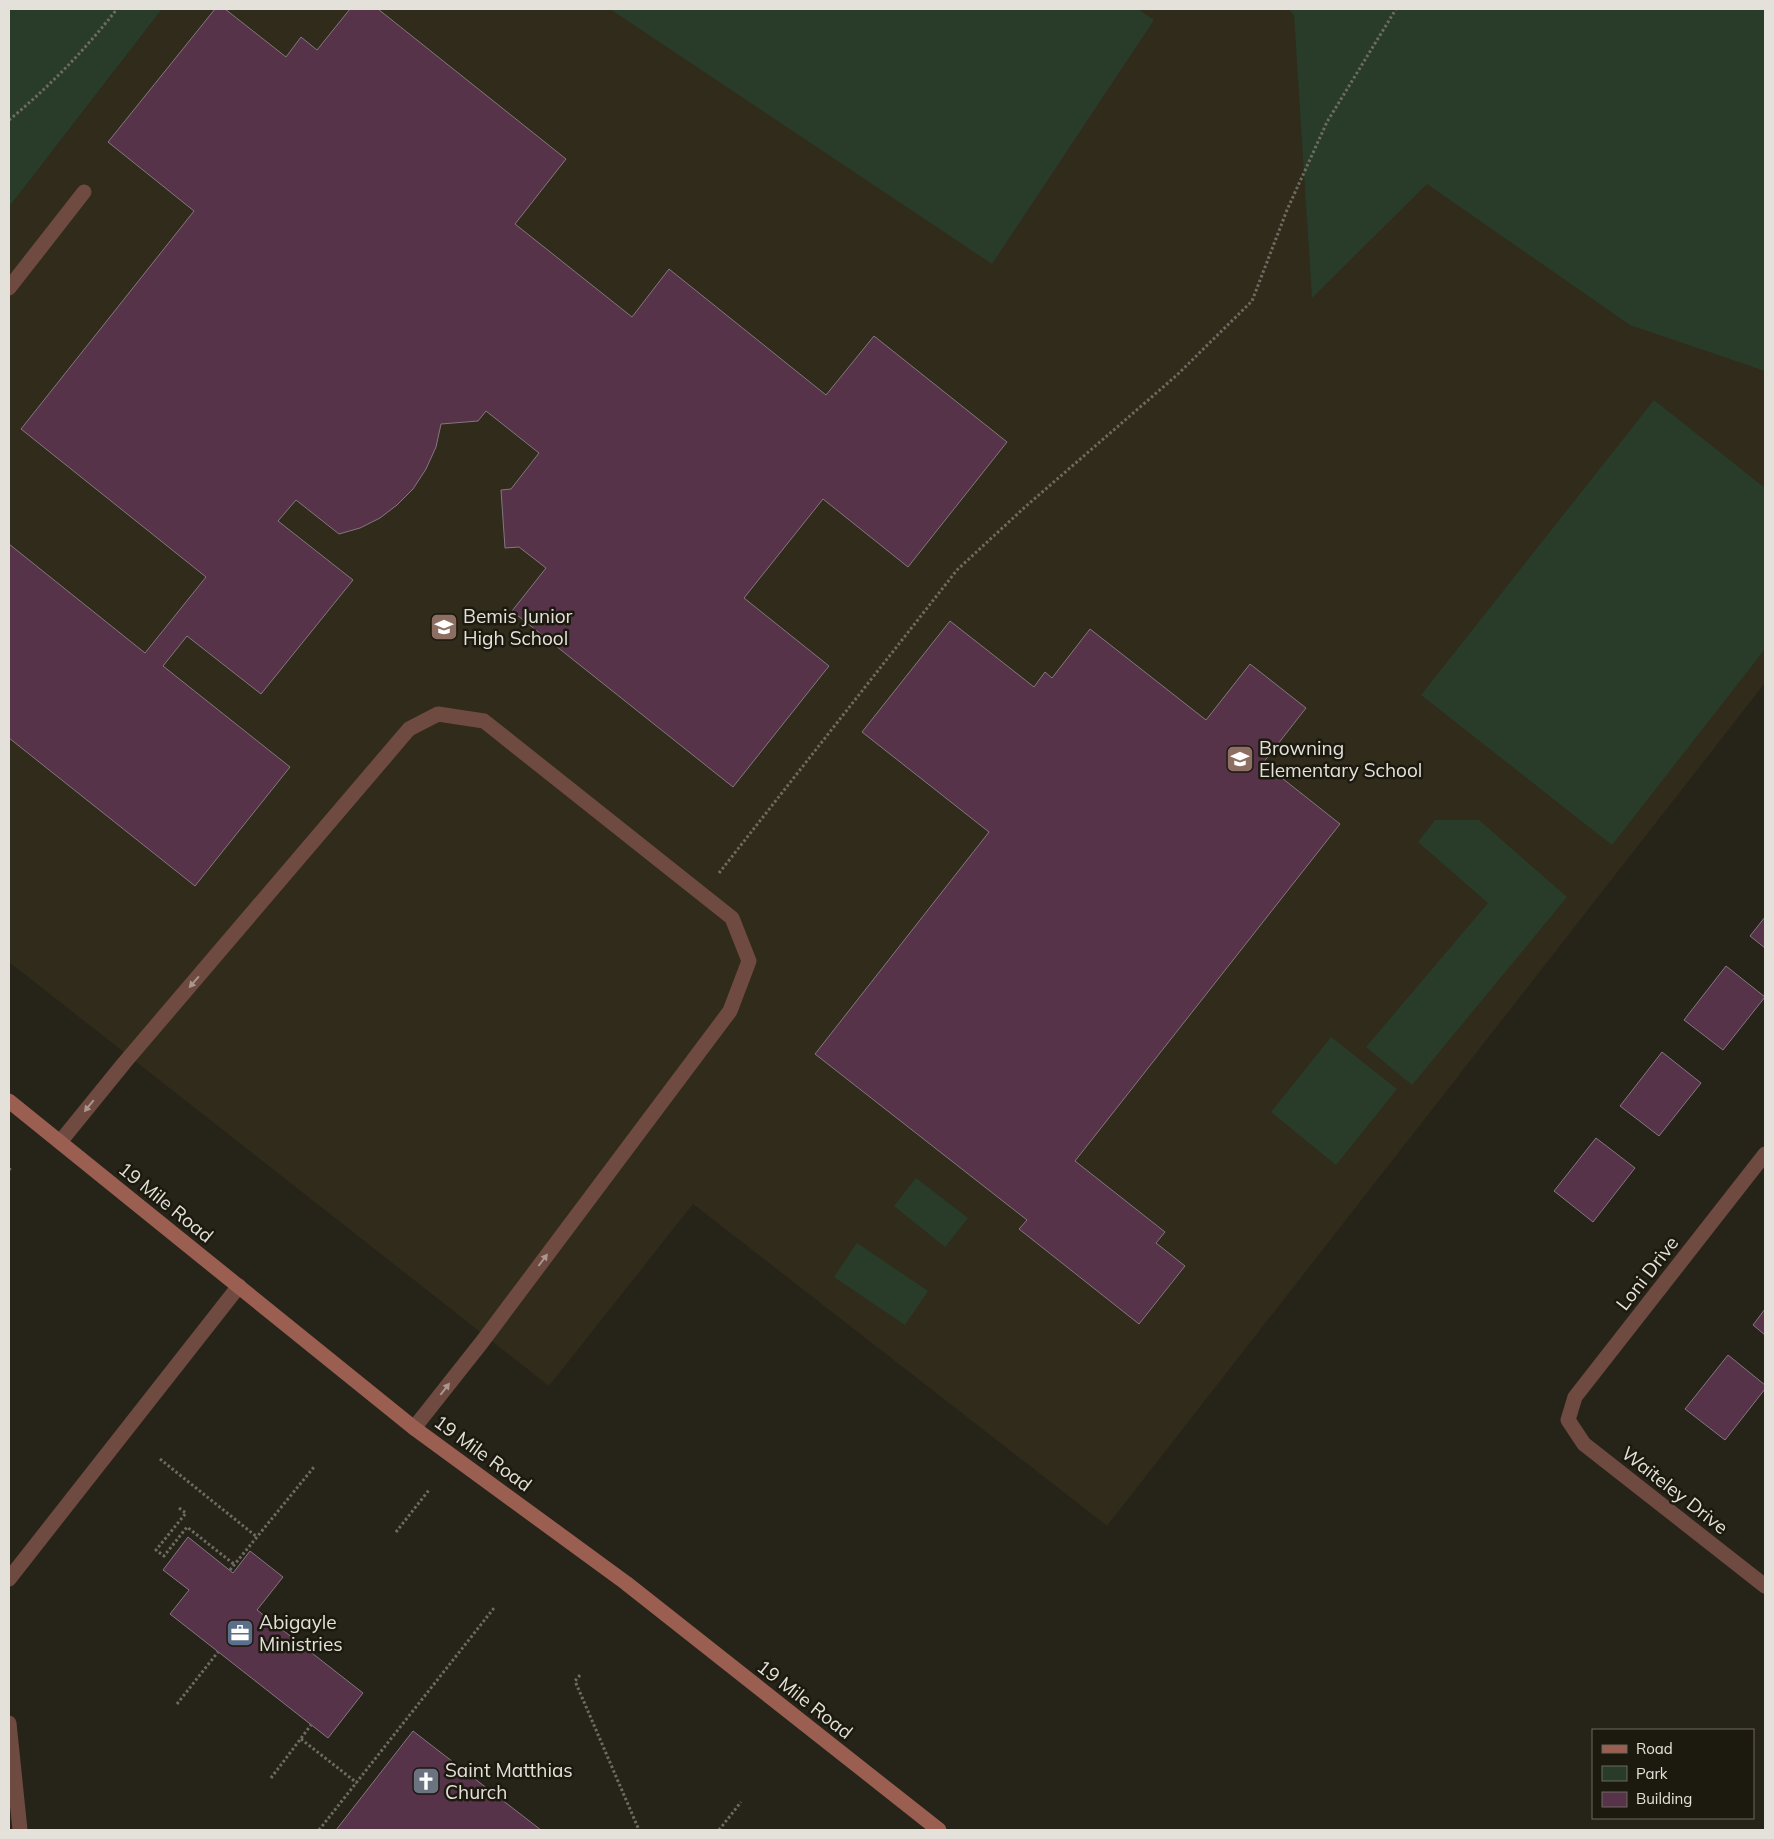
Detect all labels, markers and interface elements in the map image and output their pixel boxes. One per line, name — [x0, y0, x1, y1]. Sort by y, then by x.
place label: Bemis Junior High School — [463, 604, 573, 650]
school or university icon: Bemis Junior High School — [429, 612, 459, 642]
place label: Browning Elementary School — [1259, 736, 1422, 782]
school or university icon: Browning Elementary School — [1225, 744, 1255, 774]
one-way arrow — [188, 975, 200, 987]
one-way arrow — [84, 1099, 95, 1112]
street label: 19 Mile Road — [114, 1156, 218, 1248]
street label: Loni Drive — [1611, 1231, 1683, 1315]
one-way arrow — [538, 1254, 549, 1267]
one-way arrow — [439, 1383, 450, 1396]
street label: 19 Mile Road — [429, 1409, 537, 1497]
street label: Waiteley Drive — [1617, 1441, 1733, 1539]
place label: Abigayle Ministries — [259, 1610, 343, 1656]
office icon: Abigayle Ministries — [225, 1618, 255, 1648]
street label: 19 Mile Road — [752, 1654, 858, 1744]
legend — [1592, 1729, 1754, 1819]
text: Road — [1636, 1739, 1673, 1758]
place label: Saint Matthias Church — [445, 1758, 573, 1804]
text: Park — [1636, 1764, 1668, 1783]
church icon: Saint Matthias Church — [411, 1766, 441, 1796]
text: Building — [1636, 1789, 1692, 1808]

